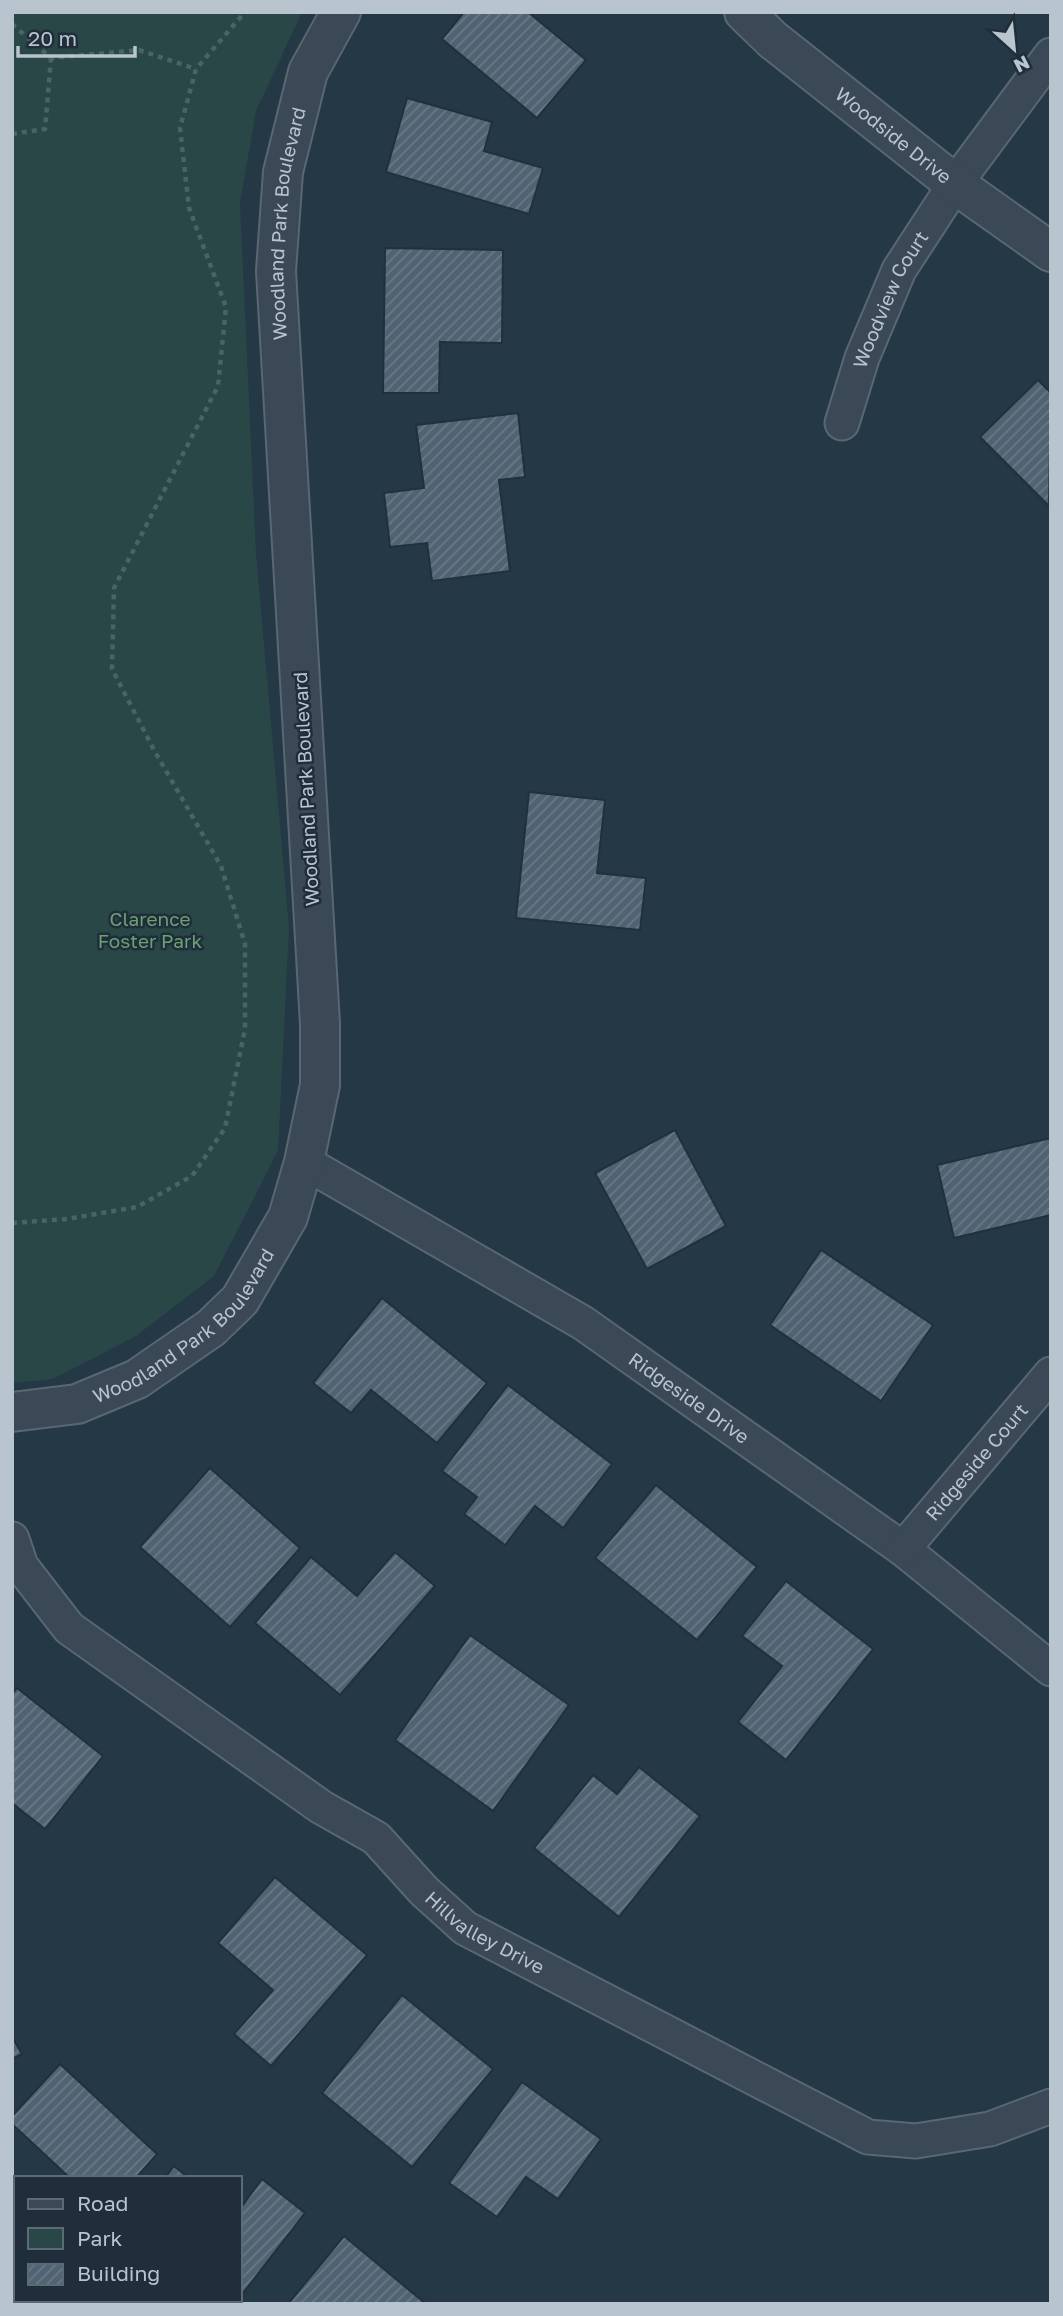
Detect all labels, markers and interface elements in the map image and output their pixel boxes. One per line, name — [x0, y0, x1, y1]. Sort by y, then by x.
scale bar — [18, 14, 135, 58]
north arrow — [979, 14, 1049, 84]
text: 20 m — [28, 25, 77, 51]
text: N — [1010, 51, 1034, 78]
street label: Woodside Drive — [831, 82, 957, 188]
street label: Woodland Park Boulevard — [264, 105, 310, 341]
street label: Woodview Court — [848, 226, 933, 371]
street label: Woodland Park Boulevard — [288, 671, 323, 907]
park label: Clarence Foster Park — [98, 907, 203, 952]
street label: Woodland Park Boulevard — [89, 1244, 278, 1407]
street label: Ridgeside Drive — [625, 1347, 754, 1448]
street label: Ridgeside Court — [920, 1398, 1032, 1525]
street label: Hillvalley Drive — [421, 1886, 548, 1978]
legend — [14, 2176, 242, 2302]
text: Road — [77, 2190, 128, 2216]
text: Park — [77, 2225, 123, 2251]
text: Building — [77, 2260, 160, 2286]

